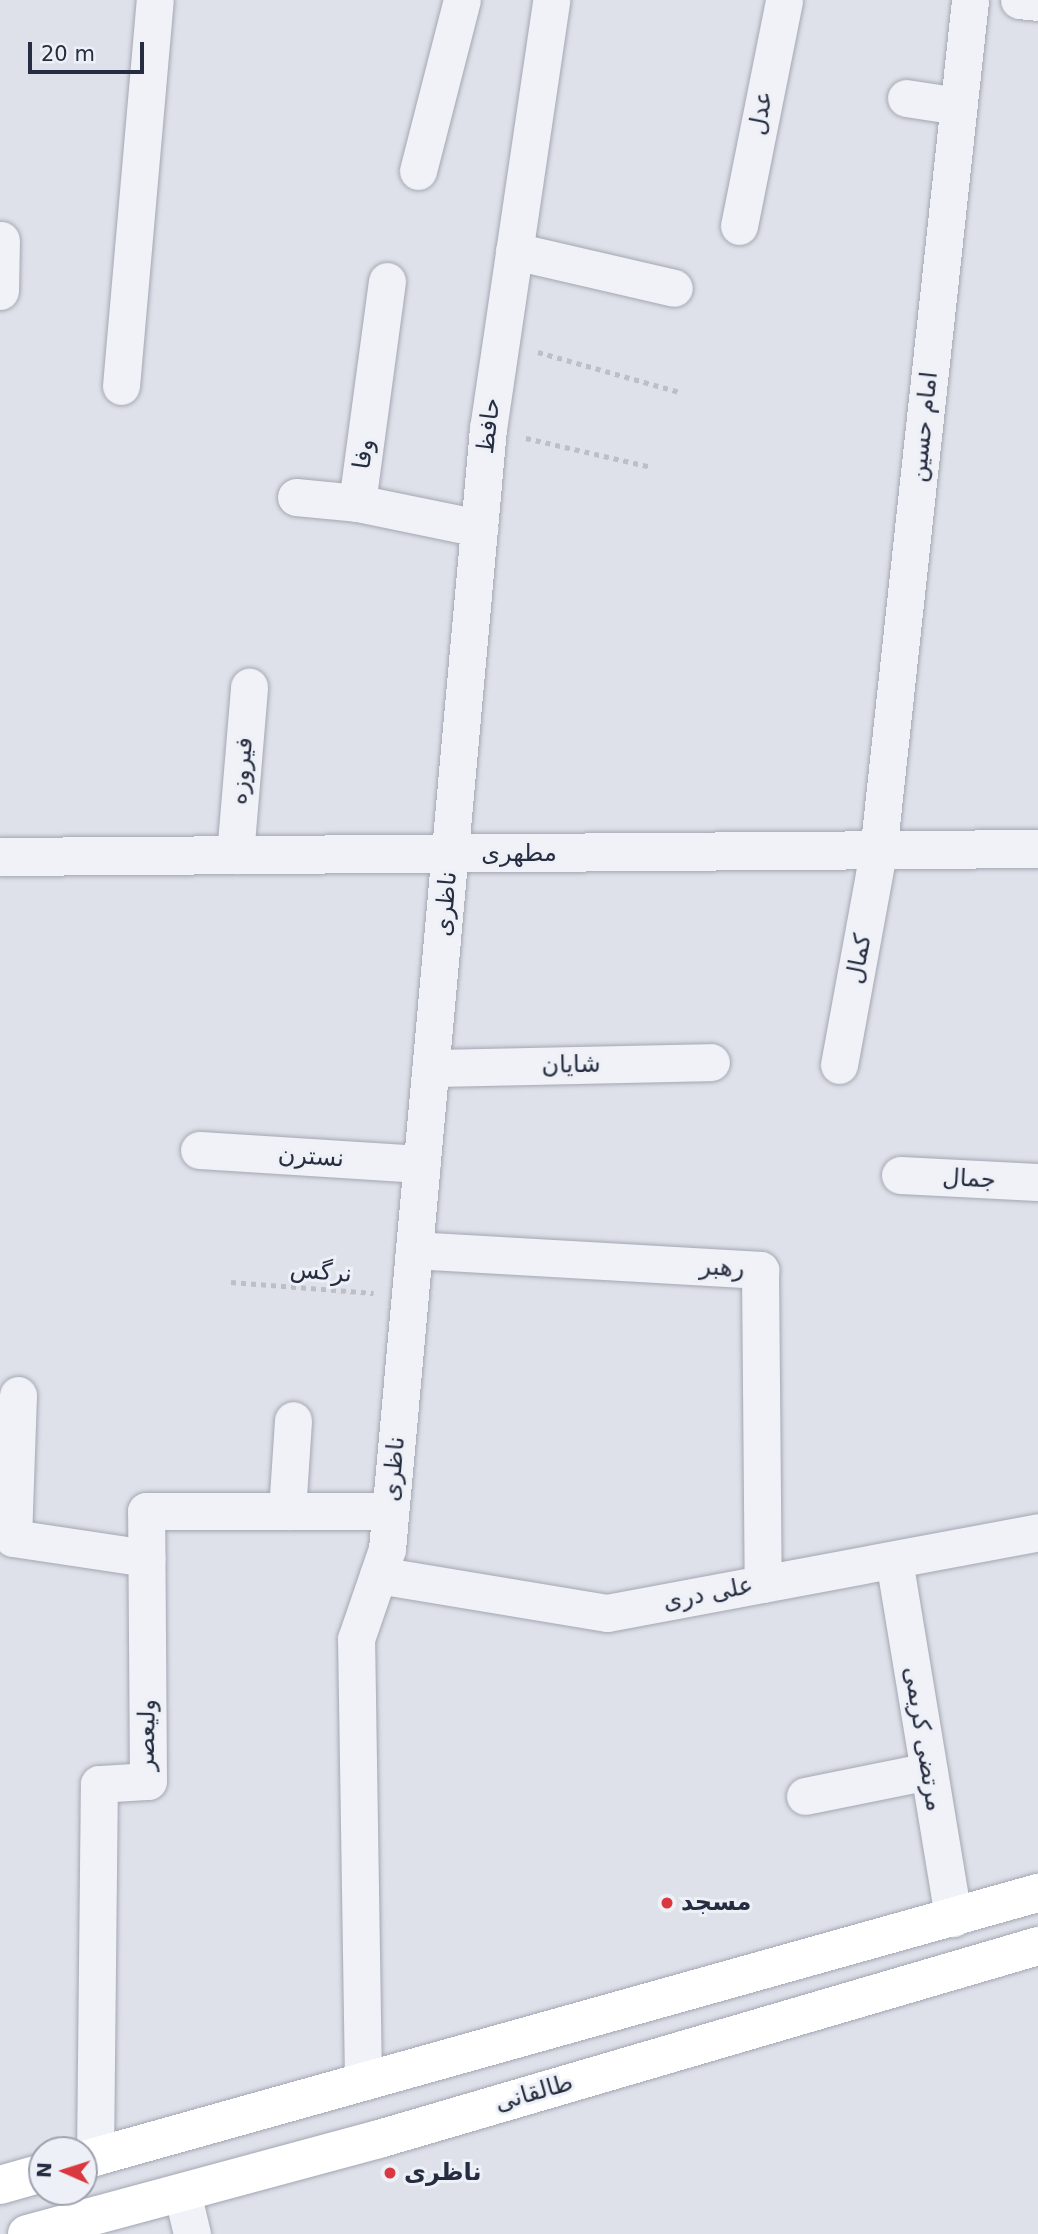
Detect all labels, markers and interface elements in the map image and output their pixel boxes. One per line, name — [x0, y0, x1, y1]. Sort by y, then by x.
scale bar — [32, 28, 147, 72]
text: 20 m — [41, 42, 95, 66]
street label: عدل — [743, 88, 779, 138]
street label: امام حسین — [904, 370, 944, 484]
street label: حافظ — [471, 396, 507, 456]
street label: وفا — [348, 437, 380, 471]
street label: فیروزه — [225, 736, 259, 806]
street label: مطهری — [481, 840, 557, 868]
street label: ناظری — [429, 870, 463, 938]
street label: کمال — [840, 932, 878, 986]
street label: شایان — [541, 1050, 601, 1080]
street label: نسترن — [277, 1140, 345, 1174]
street label: جمال — [942, 1163, 996, 1195]
street label: رهبر — [699, 1252, 745, 1284]
street label: نرگس — [289, 1255, 353, 1289]
street label: ناظری — [377, 1435, 411, 1503]
street label: علی دری — [661, 1571, 755, 1617]
street label: مرتضی کریمی — [897, 1664, 949, 1814]
street label: ولیعصر — [132, 1699, 162, 1771]
place label: مسجد — [681, 1889, 751, 1917]
marker: مسجد — [659, 1895, 675, 1911]
street label: طالقانی — [492, 2068, 576, 2118]
north arrow — [28, 2136, 98, 2206]
place label: ناظری — [404, 2159, 482, 2187]
text: N — [33, 2161, 55, 2179]
marker: ناظری — [382, 2165, 398, 2181]

